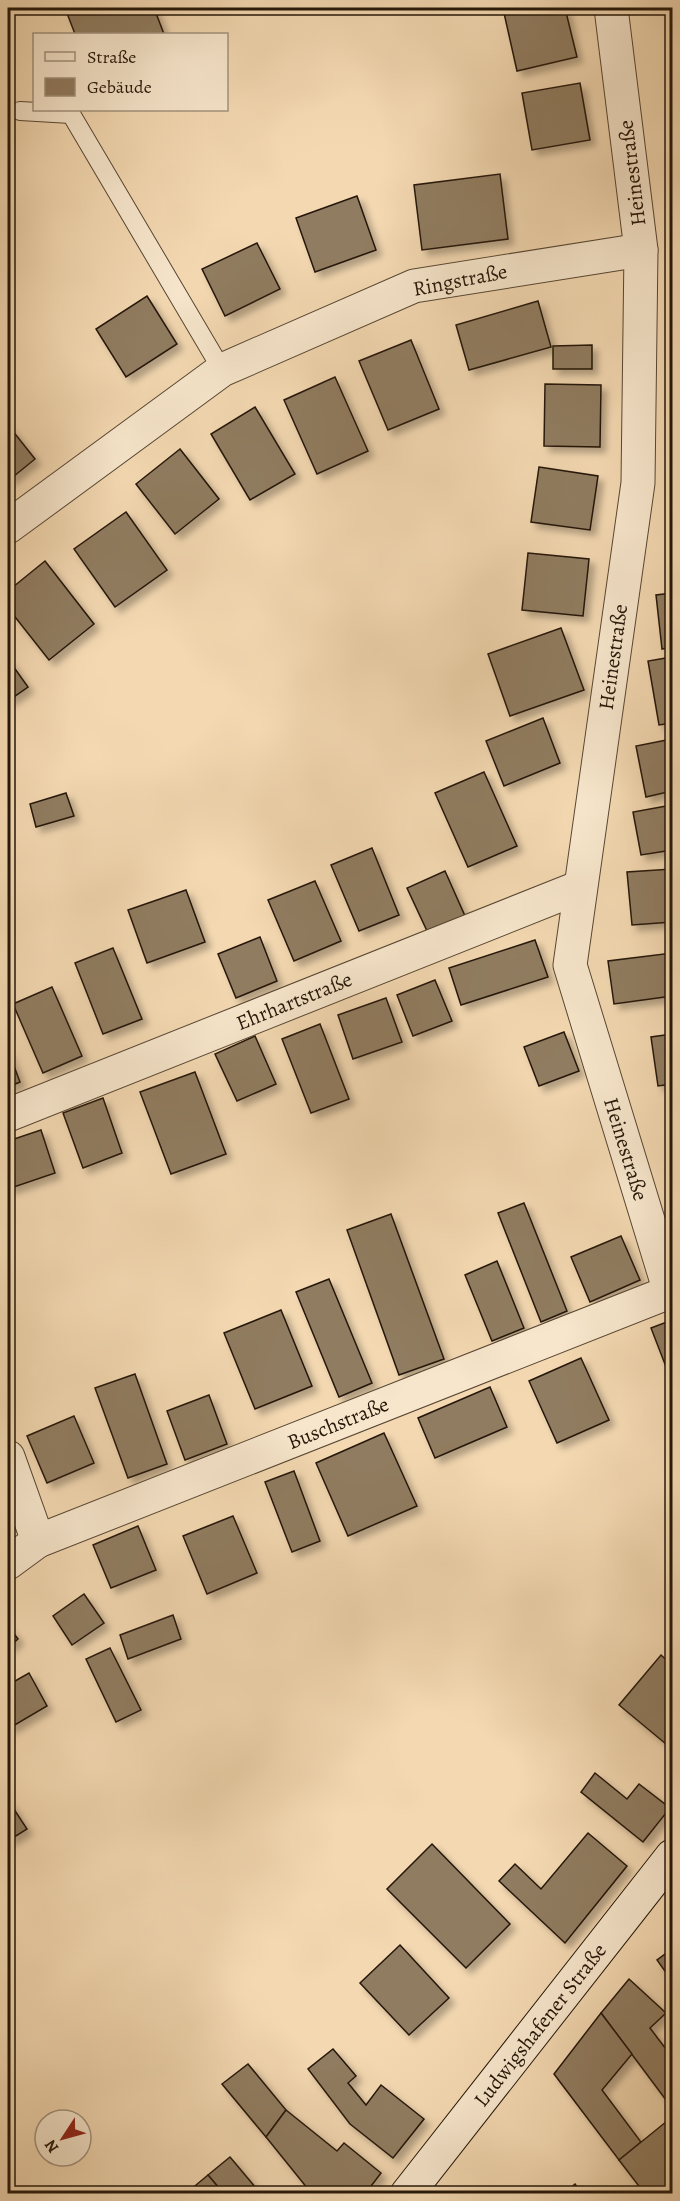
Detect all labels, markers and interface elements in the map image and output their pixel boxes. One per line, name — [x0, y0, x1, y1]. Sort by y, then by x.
legend — [33, 33, 228, 111]
text: Straße — [87, 45, 136, 69]
text: Gebäude — [87, 75, 152, 99]
street label: Heinestraße — [612, 118, 652, 228]
street label: Ringstraße — [411, 257, 509, 303]
street label: Heinestraße — [592, 602, 634, 712]
street label: Ehrhartstraße — [232, 965, 356, 1037]
street label: Heinestraße — [597, 1094, 655, 1204]
street label: Buschstraße — [283, 1390, 393, 1456]
street label: Ludwigshafener Straße — [467, 1937, 613, 2113]
north arrow — [33, 2108, 93, 2168]
text: N — [39, 2135, 64, 2157]

